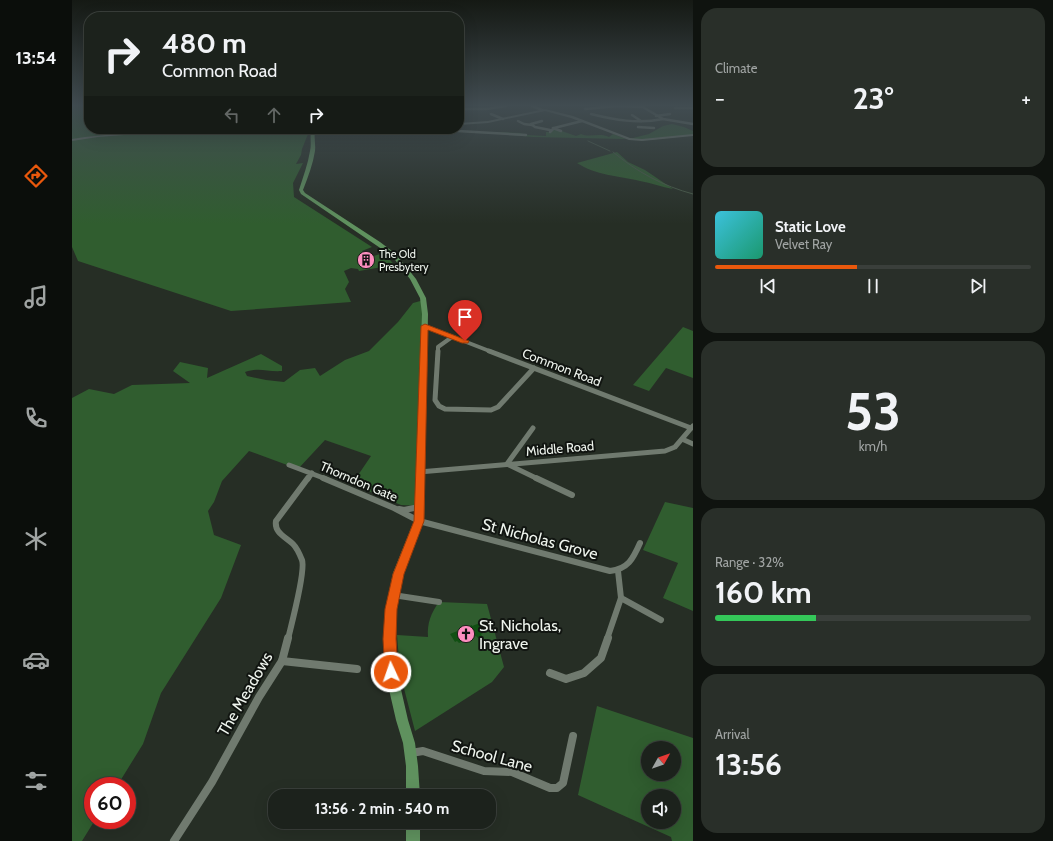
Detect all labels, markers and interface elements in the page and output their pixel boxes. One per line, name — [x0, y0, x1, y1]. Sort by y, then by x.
text: 480 m — [162, 26, 247, 60]
icon: right — [96, 28, 148, 80]
text: 13:54 — [15, 47, 57, 69]
text: Common Road — [162, 60, 277, 82]
text: Climate — [715, 60, 757, 76]
text: 23° — [853, 80, 893, 117]
text: − — [715, 85, 725, 112]
text: + — [1021, 85, 1031, 112]
icon: left — [221, 104, 243, 126]
icon: ahead — [263, 104, 285, 126]
icon: right — [305, 104, 327, 126]
icon: directions — [22, 162, 50, 190]
text: Static Love — [775, 218, 846, 236]
text: Velvet Ray — [775, 236, 832, 252]
place label: The Old Presbytery — [379, 247, 429, 274]
building icon: The Old Presbytery — [356, 250, 376, 270]
icon: previous — [757, 275, 779, 297]
icon: pause — [862, 275, 884, 297]
icon: next — [967, 275, 989, 297]
icon: music — [22, 283, 50, 311]
pin — [448, 300, 482, 341]
icon: arrive — [454, 306, 476, 328]
street label: Common Road — [520, 345, 604, 389]
text: 53 — [845, 380, 901, 443]
icon: phone — [22, 404, 50, 432]
street label: Middle Road — [525, 437, 595, 459]
text: km/h — [859, 438, 887, 454]
street label: Thorndon Gate — [318, 457, 401, 505]
street label: St Nicholas Grove — [480, 514, 600, 564]
icon: climate — [22, 525, 50, 553]
text: Range · 32% — [715, 554, 784, 570]
text: 160 km — [715, 574, 811, 611]
place label: St. Nicholas, Ingrave — [479, 616, 561, 653]
church icon: St. Nicholas, Ingrave — [456, 624, 476, 644]
icon: car — [22, 646, 50, 674]
street label: The Meadows — [213, 648, 277, 739]
position arrow — [370, 651, 412, 693]
text: Arrival — [715, 726, 750, 742]
street label: School Lane — [449, 736, 535, 776]
north arrow — [641, 741, 681, 781]
map controls — [641, 741, 681, 829]
text: 13:56 — [715, 746, 782, 783]
icon: filters — [22, 767, 50, 795]
speed limit sign: 60 — [84, 777, 136, 829]
button: sound — [641, 789, 681, 829]
text: 13:56 · 2 min · 540 m — [315, 800, 449, 818]

